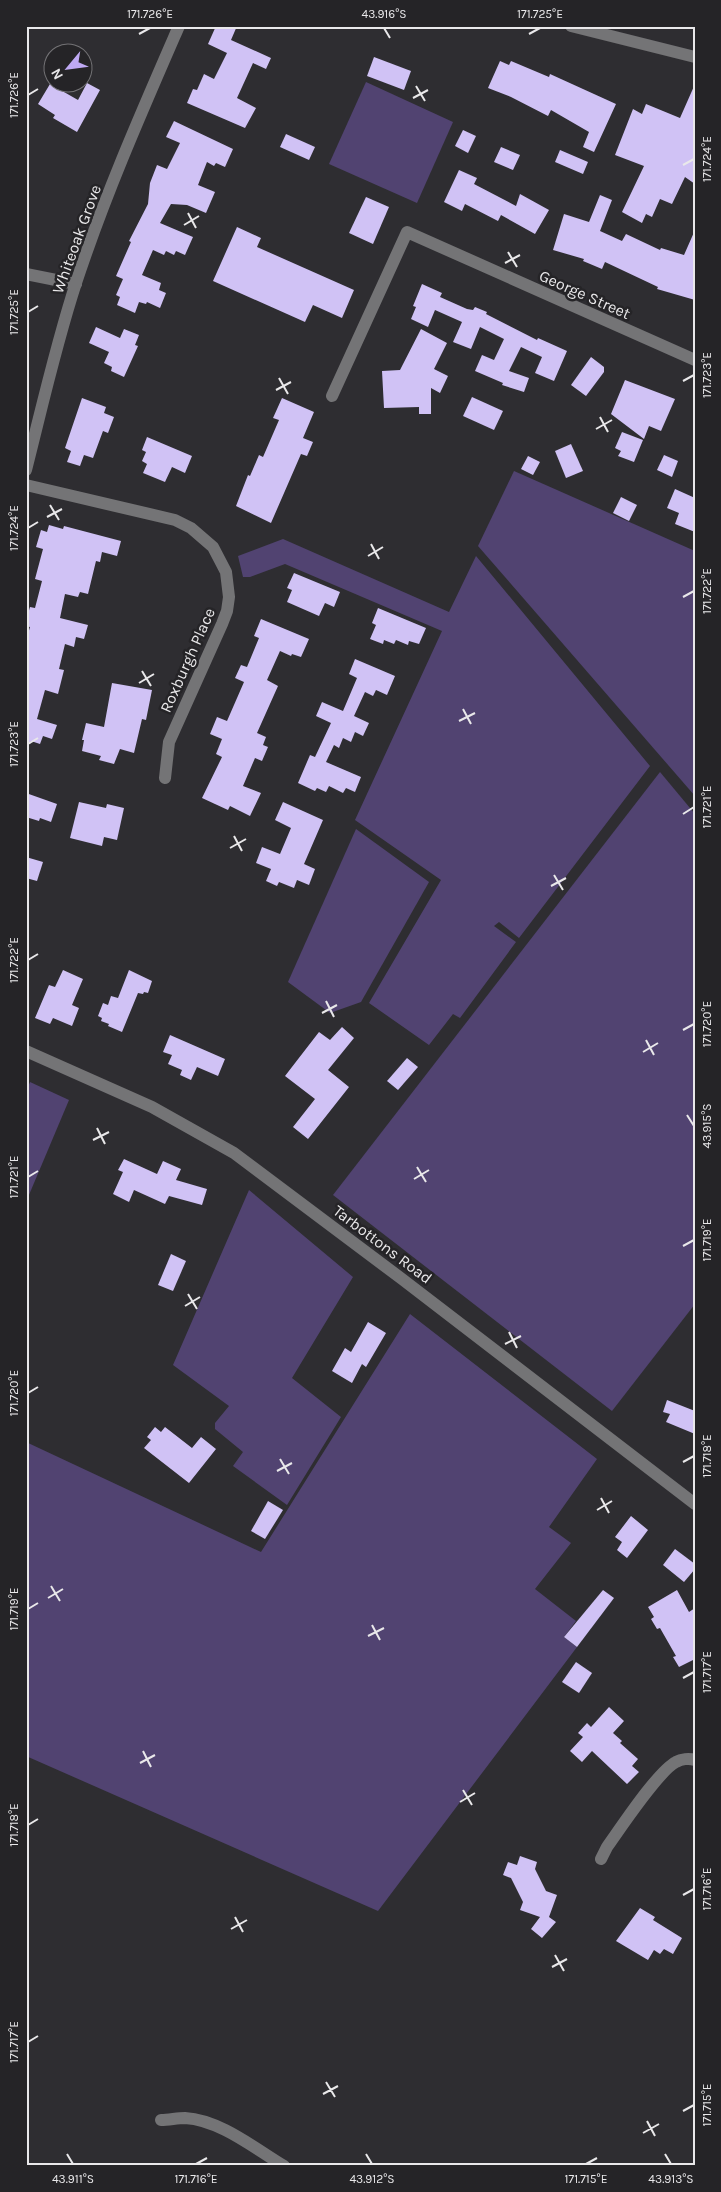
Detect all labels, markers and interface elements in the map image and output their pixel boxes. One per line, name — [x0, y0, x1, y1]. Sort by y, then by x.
text: 171.726°E — [127, 7, 173, 21]
text: 43.916°S — [361, 7, 407, 21]
text: 171.725°E — [517, 7, 563, 21]
north arrow — [42, 42, 92, 92]
text: N — [47, 66, 67, 83]
text: 171.726°E — [7, 72, 21, 118]
text: 171.724°E — [700, 136, 714, 182]
street label: Whiteoak Grove — [48, 182, 105, 296]
street label: George Street — [536, 266, 633, 323]
text: 171.725°E — [7, 289, 21, 335]
text: 171.723°E — [700, 352, 714, 398]
text: 171.724°E — [7, 505, 21, 551]
text: 171.722°E — [700, 568, 714, 614]
street label: Roxburgh Place — [156, 605, 219, 715]
text: 171.723°E — [7, 721, 21, 767]
text: 171.721°E — [700, 785, 714, 829]
text: 171.722°E — [7, 937, 21, 983]
text: 171.720°E — [700, 1001, 714, 1047]
text: 43.915°S — [700, 1104, 714, 1148]
text: 171.721°E — [7, 1155, 21, 1199]
street label: Tarbottons Road — [330, 1201, 436, 1288]
text: 171.719°E — [700, 1218, 714, 1262]
text: 171.720°E — [7, 1370, 21, 1416]
text: 171.718°E — [700, 1434, 714, 1478]
text: 171.719°E — [7, 1587, 21, 1631]
text: 171.717°E — [700, 1651, 714, 1693]
text: 171.718°E — [7, 1803, 21, 1847]
text: 171.716°E — [700, 1867, 714, 1911]
text: 171.717°E — [7, 2021, 21, 2063]
text: 171.715°E — [700, 2084, 714, 2126]
text: 43.911°S — [52, 2172, 94, 2186]
text: 171.716°E — [174, 2172, 218, 2186]
text: 43.912°S — [349, 2172, 395, 2186]
text: 171.715°E — [565, 2172, 607, 2186]
text: 43.913°S — [648, 2172, 694, 2186]

